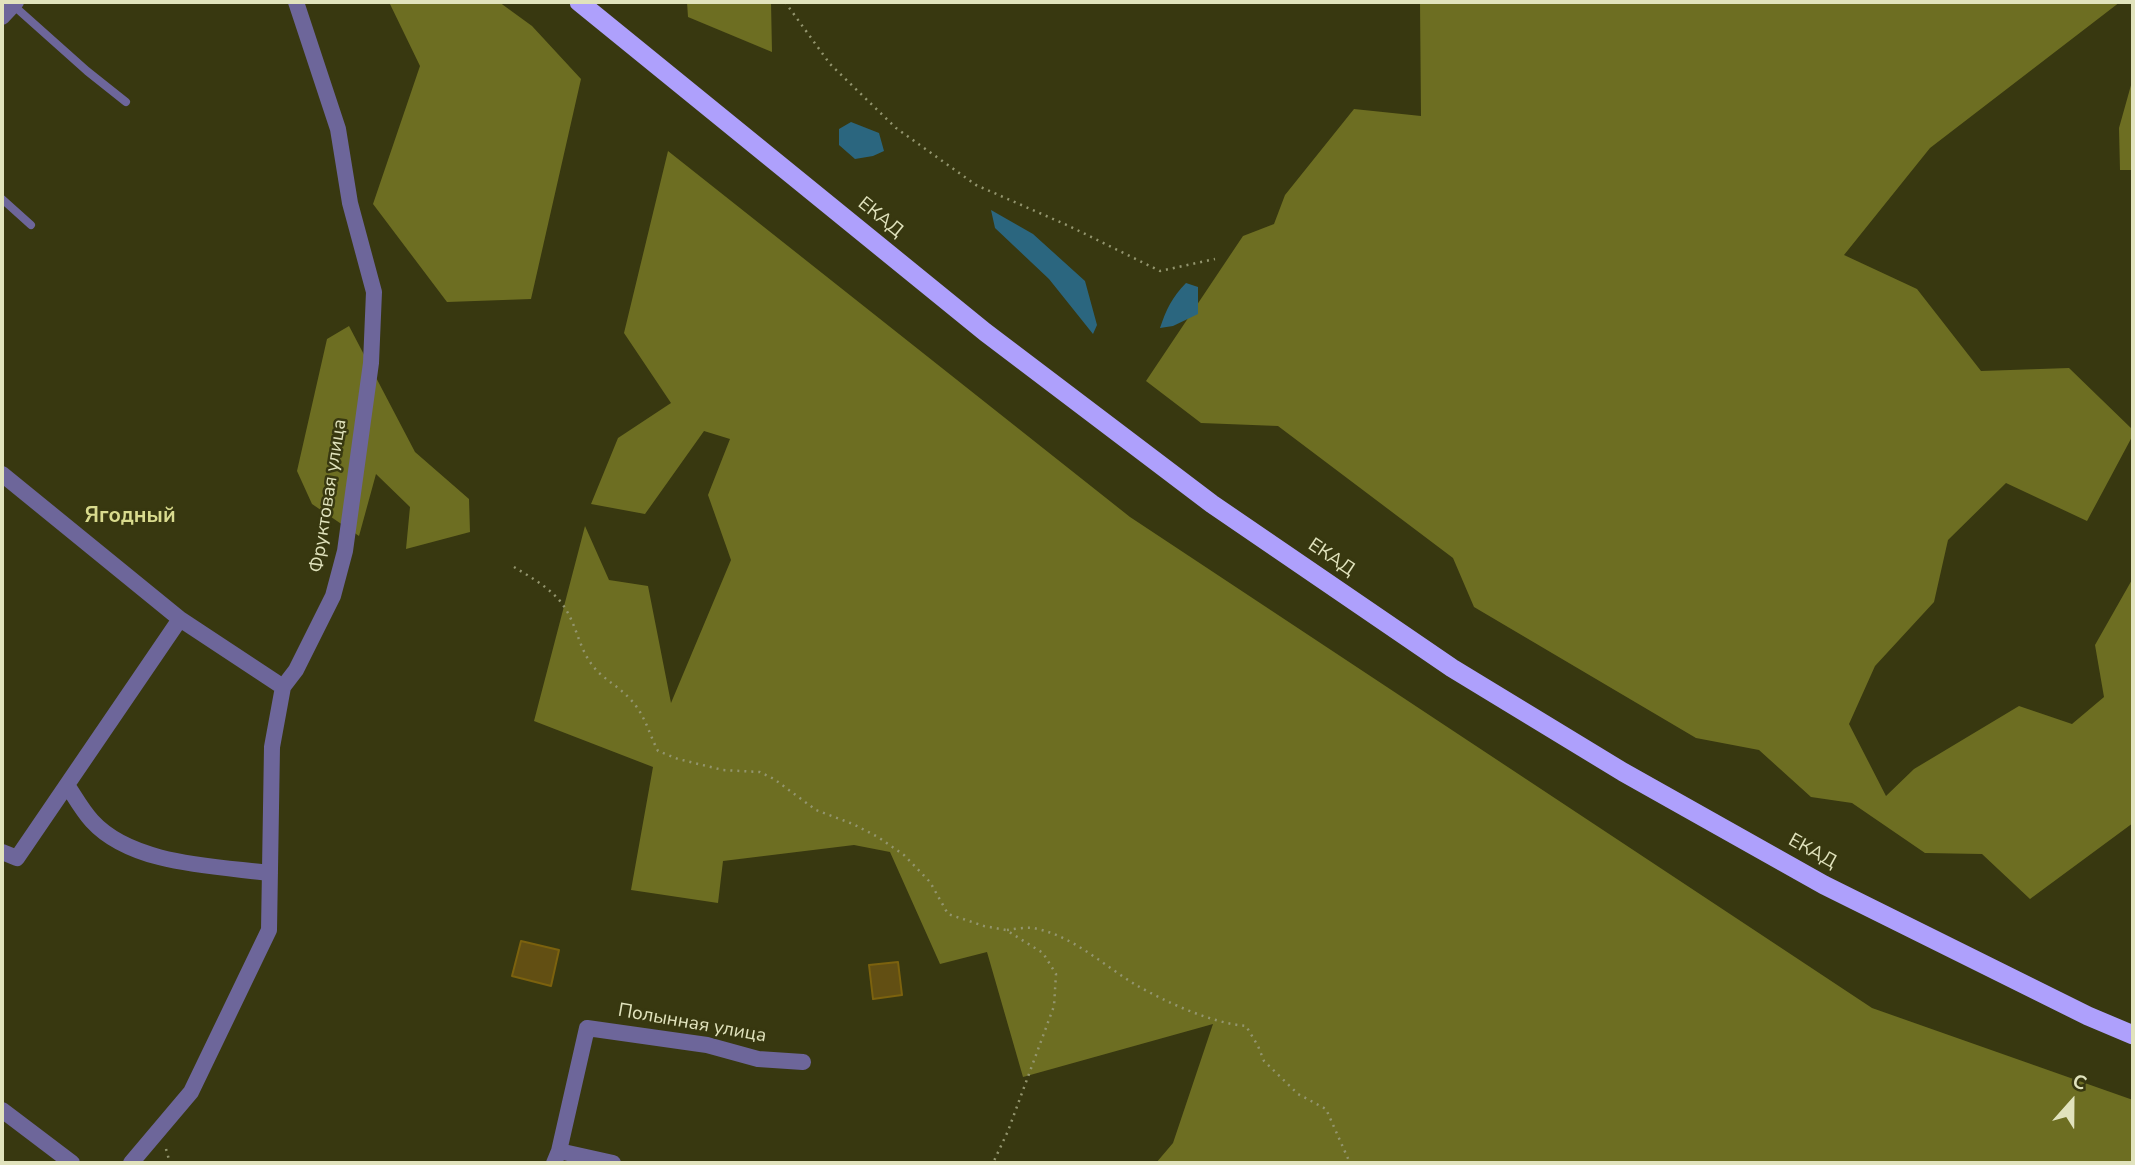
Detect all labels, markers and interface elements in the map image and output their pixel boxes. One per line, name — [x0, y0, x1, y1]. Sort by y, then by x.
street label: ЕКАД — [853, 193, 907, 243]
street label: Фруктовая улица — [306, 418, 352, 574]
district label: Ягодный — [84, 504, 176, 530]
street label: ЕКАД — [1303, 534, 1359, 582]
street label: ЕКАД — [1784, 830, 1840, 874]
street label: Полынная улица — [616, 1000, 768, 1048]
north arrow — [2037, 1067, 2107, 1137]
text: С — [2069, 1068, 2090, 1097]

